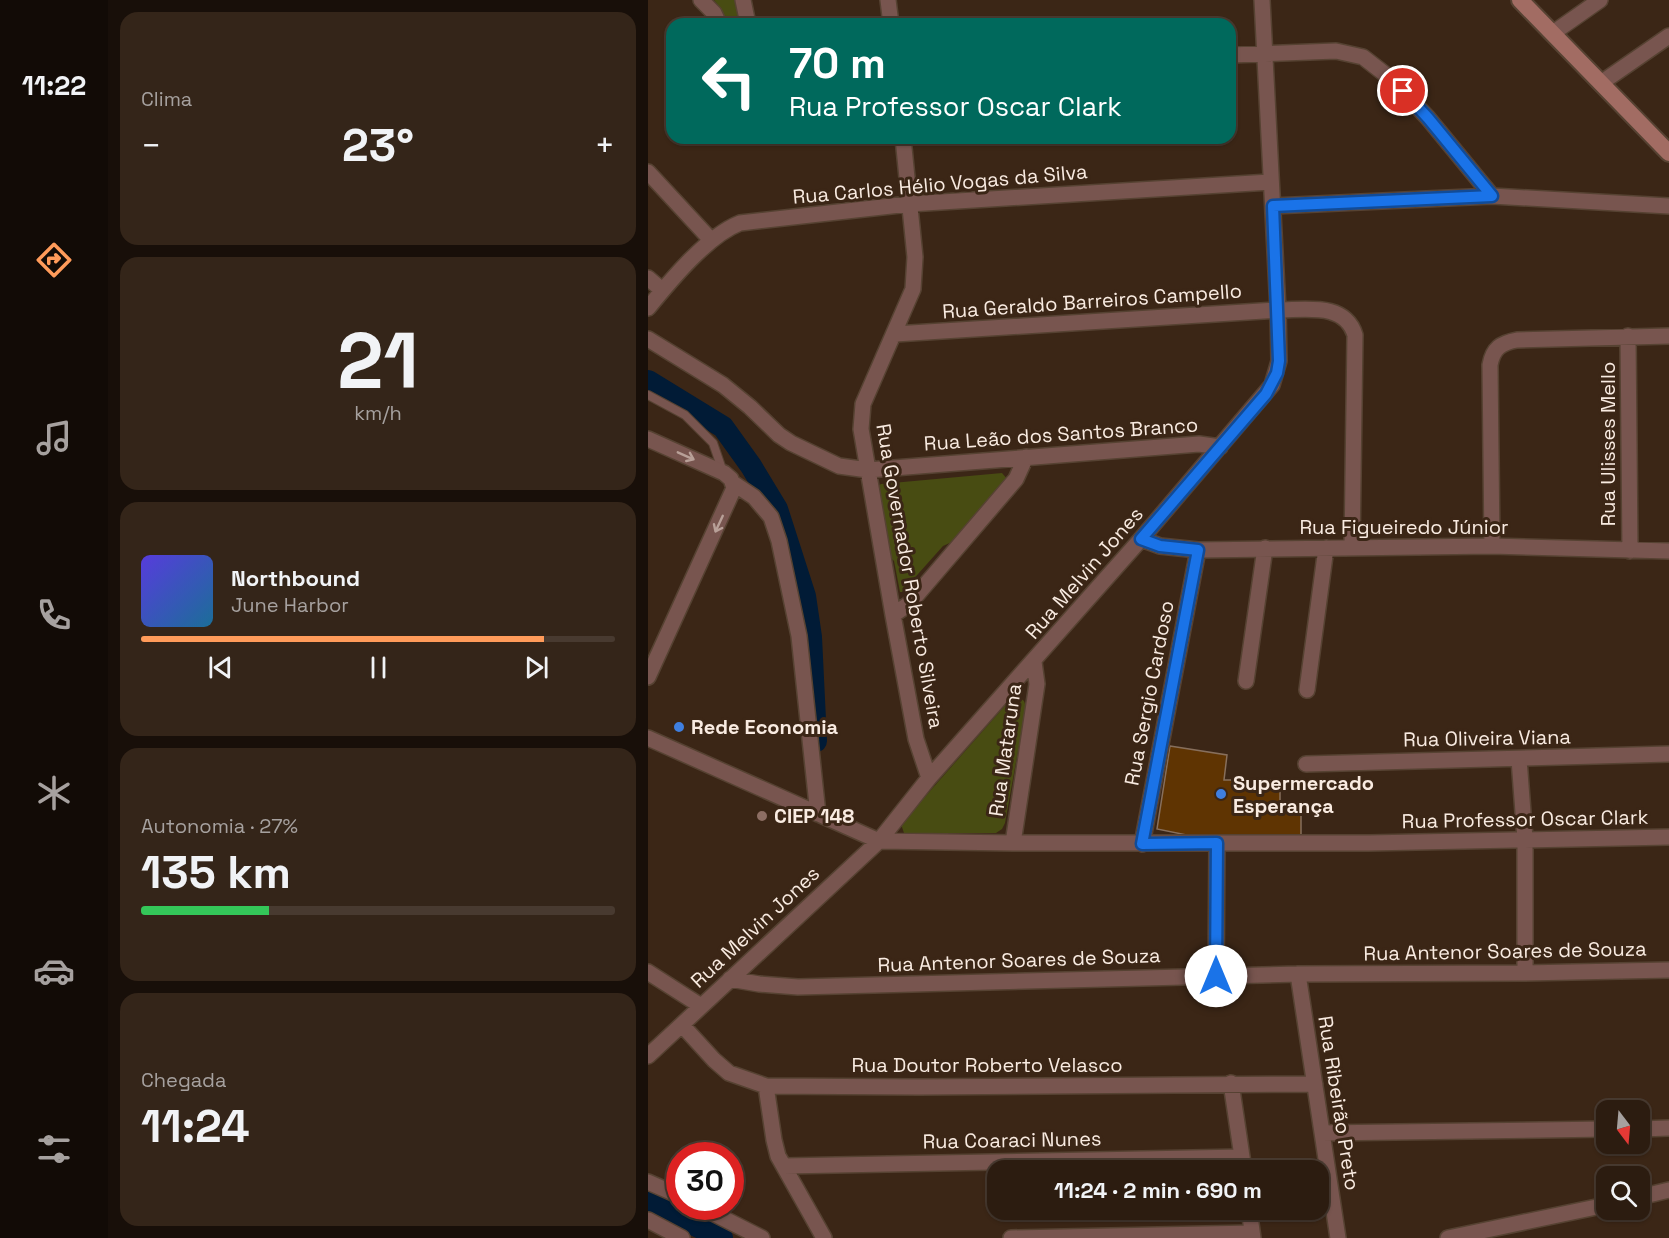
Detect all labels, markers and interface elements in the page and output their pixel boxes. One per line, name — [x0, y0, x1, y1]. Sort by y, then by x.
text: 70 m — [789, 37, 886, 90]
icon: left — [690, 42, 768, 120]
pin — [1377, 65, 1428, 116]
text: 11:22 — [22, 68, 86, 103]
icon: arrive — [1386, 74, 1419, 107]
text: Clima — [141, 86, 192, 112]
text: Rua Professor Oscar Clark — [789, 89, 1122, 124]
text: 23° — [342, 117, 414, 174]
text: − — [141, 125, 161, 167]
text: + — [595, 125, 615, 167]
street label: Rua Carlos Hélio Vogas da Silva — [792, 158, 1088, 210]
icon: directions — [33, 239, 75, 281]
street label: Rua Geraldo Barreiros Campello — [941, 278, 1243, 324]
text: 21 — [337, 311, 419, 411]
street label: Rua Ulisses Mello — [1595, 362, 1621, 526]
text: km/h — [354, 400, 402, 426]
street label: Rua Leão dos Santos Branco — [923, 411, 1199, 457]
icon: music — [33, 417, 75, 459]
street label: Rua Governador Roberto Silveira — [870, 421, 950, 731]
one-way arrow — [676, 450, 694, 462]
street label: Rua Melvin Jones — [1019, 501, 1149, 645]
one-way arrow — [713, 514, 725, 532]
street label: Rua Figueiredo Júnior — [1299, 514, 1509, 540]
text: Northbound — [231, 564, 360, 592]
text: June Harbor — [231, 592, 349, 618]
icon: phone — [33, 594, 75, 636]
street label: Rua Sergio Cardoso — [1118, 598, 1180, 788]
icon: previous — [204, 651, 237, 684]
icon: pause — [362, 651, 395, 684]
icon: next — [520, 651, 553, 684]
street label: Rua Mataruna — [983, 682, 1027, 818]
place label: Rede Economia — [691, 714, 839, 740]
marker: Rede Economia — [672, 720, 686, 734]
street label: Rua Oliveira Viana — [1403, 724, 1571, 752]
place label: Supermercado Esperança — [1233, 770, 1374, 819]
icon: climate — [33, 772, 75, 814]
marker: Supermercado Esperança — [1214, 787, 1228, 801]
place label: CIEP 148 — [774, 803, 854, 829]
street label: Rua Professor Oscar Clark — [1401, 804, 1649, 834]
marker: CIEP 148 — [755, 809, 769, 823]
text: Autonomia · 27% — [141, 813, 298, 839]
text: 135 km — [141, 844, 291, 901]
street label: Rua Melvin Jones — [685, 861, 825, 993]
street label: Rua Antenor Soares de Souza — [1363, 936, 1647, 966]
street label: Rua Antenor Soares de Souza — [877, 942, 1161, 978]
position arrow — [1184, 944, 1248, 1008]
icon: car — [33, 950, 75, 992]
street label: Rua Ribeirão Preto — [1312, 1014, 1366, 1192]
street label: Rua Doutor Roberto Velasco — [851, 1052, 1123, 1078]
text: Chegada — [141, 1067, 226, 1093]
text: 11:24 — [141, 1098, 250, 1155]
north arrow — [1596, 1100, 1650, 1154]
map controls — [1596, 1100, 1650, 1220]
street label: Rua Coaraci Nunes — [922, 1125, 1102, 1155]
icon: filters — [33, 1128, 75, 1170]
speed limit sign: 30 — [666, 1142, 744, 1220]
button: search — [1596, 1166, 1650, 1220]
text: 11:24 · 2 min · 690 m — [1054, 1176, 1262, 1204]

